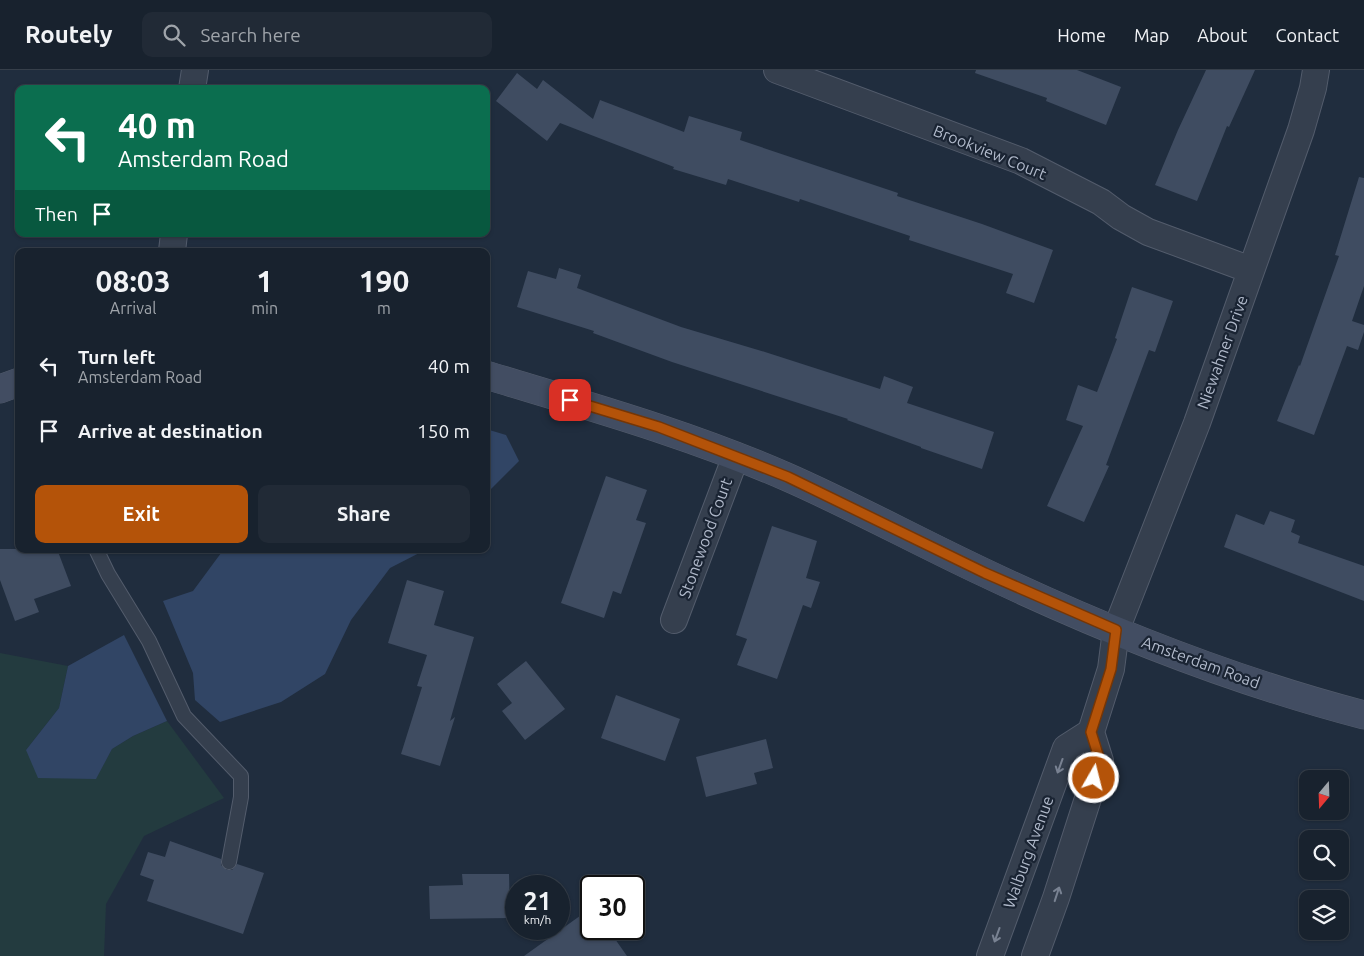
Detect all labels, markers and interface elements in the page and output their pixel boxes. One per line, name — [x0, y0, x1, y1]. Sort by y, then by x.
search box — [142, 12, 492, 57]
text: Routely — [25, 21, 112, 48]
icon: search — [160, 21, 188, 49]
text: Search here — [200, 24, 301, 46]
text: Home — [1057, 25, 1106, 45]
text: Map — [1134, 25, 1169, 45]
text: About — [1197, 25, 1247, 45]
text: Contact — [1275, 25, 1339, 45]
icon: left — [35, 105, 100, 170]
text: 40 m — [118, 105, 196, 145]
street label: Brookview Court — [931, 121, 1050, 183]
text: Amsterdam Road — [118, 146, 289, 171]
icon: arrive — [88, 200, 116, 228]
text: Then — [35, 203, 78, 225]
text: 08:03 — [96, 264, 171, 298]
text: 1 — [256, 264, 273, 298]
text: 190 — [359, 264, 409, 298]
street label: Niewahner Drive — [1193, 293, 1251, 411]
text: Arrival — [110, 299, 156, 317]
text: min — [251, 299, 278, 317]
text: m — [377, 299, 391, 317]
text: Turn left — [78, 346, 156, 368]
icon: left — [35, 352, 63, 380]
text: 40 m — [428, 355, 470, 377]
text: Amsterdam Road — [78, 368, 202, 386]
pin — [549, 379, 591, 421]
icon: arrive — [556, 386, 584, 414]
icon: arrive — [35, 417, 63, 445]
text: Arrive at destination — [78, 420, 263, 442]
text: 150 m — [417, 420, 470, 442]
street label: Stonewood Court — [675, 475, 735, 601]
button: Exit — [35, 485, 248, 543]
button: Share — [258, 485, 470, 543]
street label: Amsterdam Road — [1140, 632, 1262, 692]
position arrow — [1067, 751, 1119, 803]
one-way arrow — [1055, 758, 1064, 774]
north arrow — [1299, 770, 1349, 820]
map controls — [1299, 770, 1349, 940]
street label: Walburg Avenue — [999, 793, 1057, 911]
button: search — [1299, 830, 1349, 880]
speed limit sign: 30 — [580, 875, 645, 940]
one-way arrow — [1053, 886, 1062, 902]
text: 21 — [523, 887, 552, 915]
button: layers — [1299, 890, 1349, 940]
text: km/h — [524, 913, 551, 926]
one-way arrow — [992, 927, 1001, 943]

